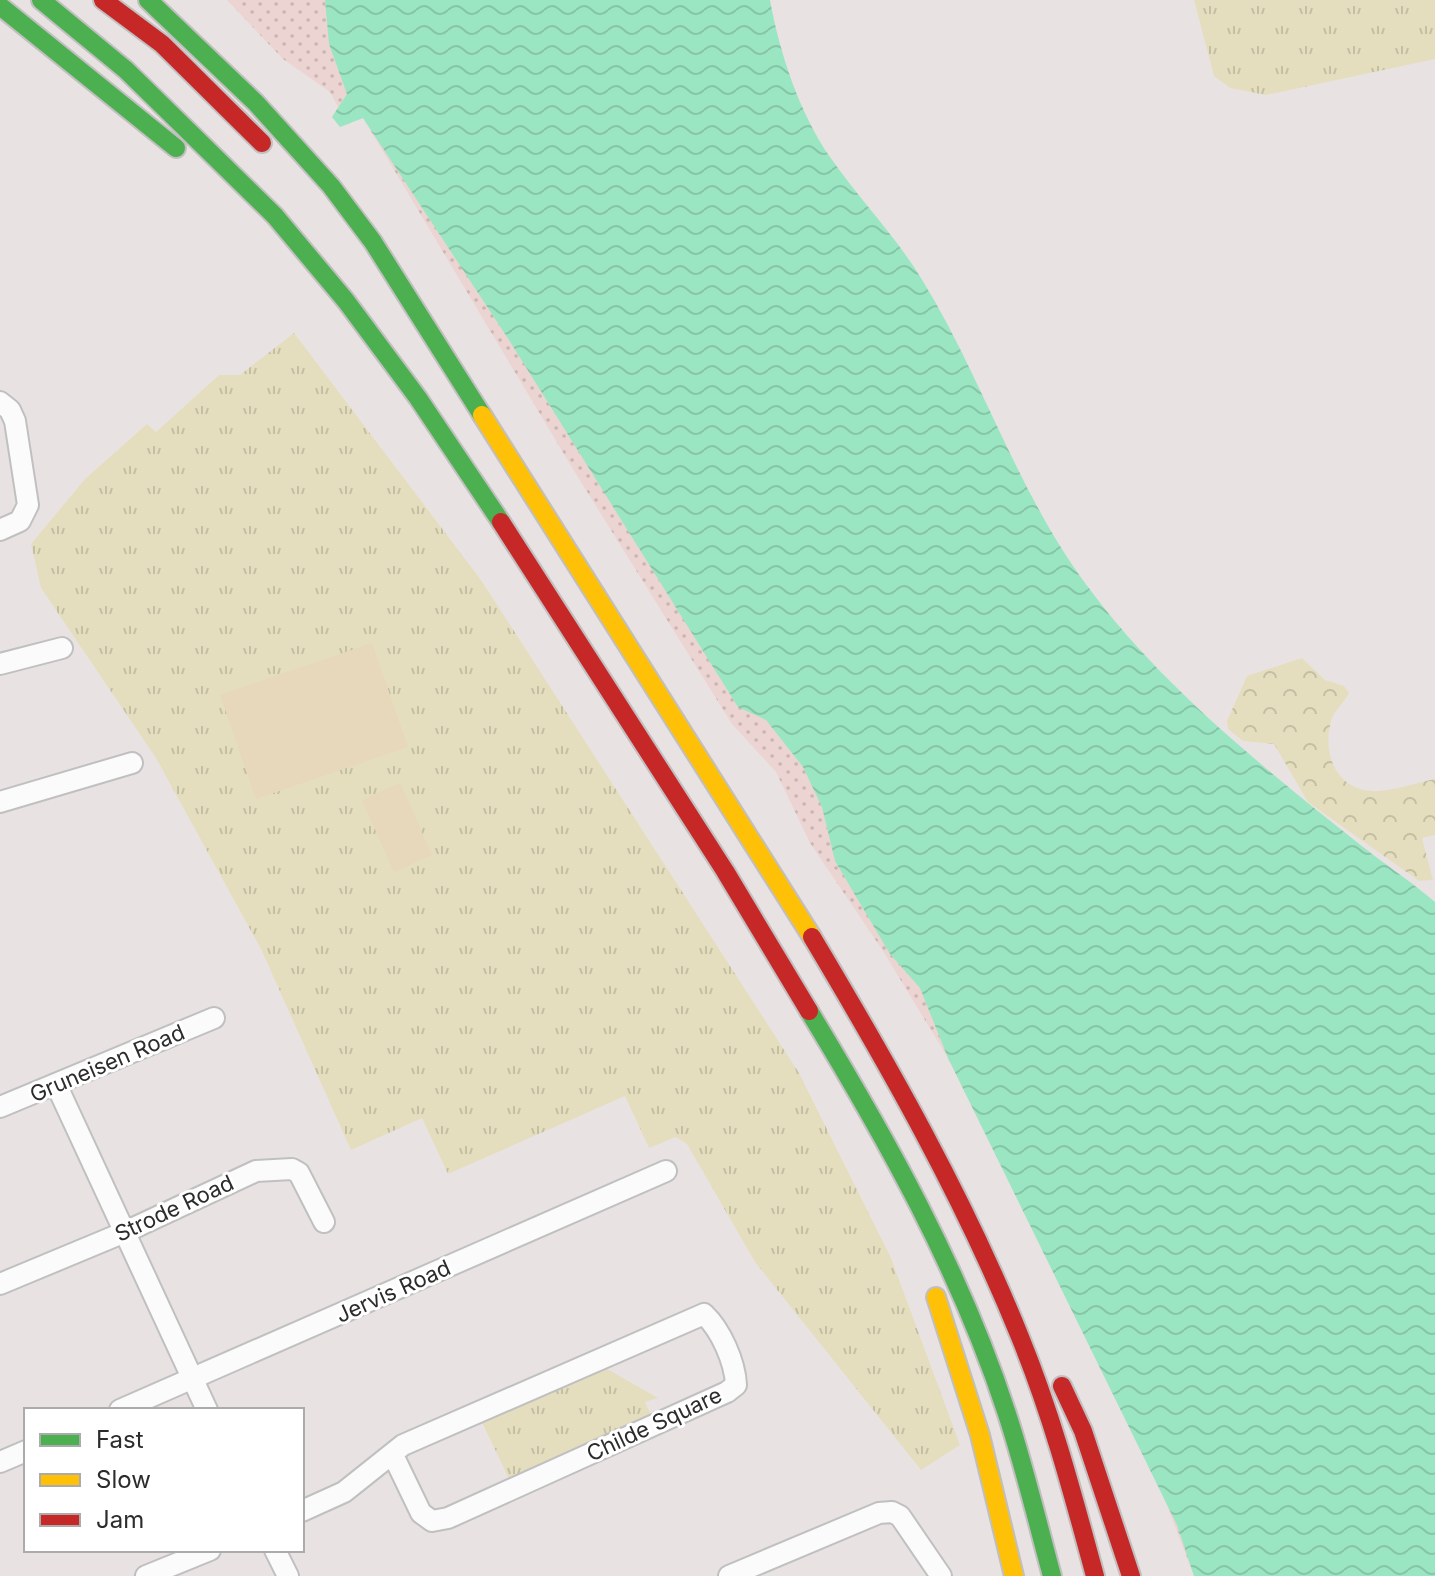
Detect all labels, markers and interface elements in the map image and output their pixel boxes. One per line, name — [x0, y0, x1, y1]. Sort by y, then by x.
street label: Gruneisen Road — [26, 1019, 188, 1107]
street label: Strode Road — [111, 1169, 237, 1247]
street label: Jervis Road — [332, 1254, 454, 1328]
street label: Childe Square — [582, 1381, 726, 1467]
legend — [24, 1408, 304, 1552]
text: Fast — [96, 1425, 144, 1454]
text: Slow — [96, 1465, 151, 1494]
text: Jam — [96, 1505, 144, 1534]

